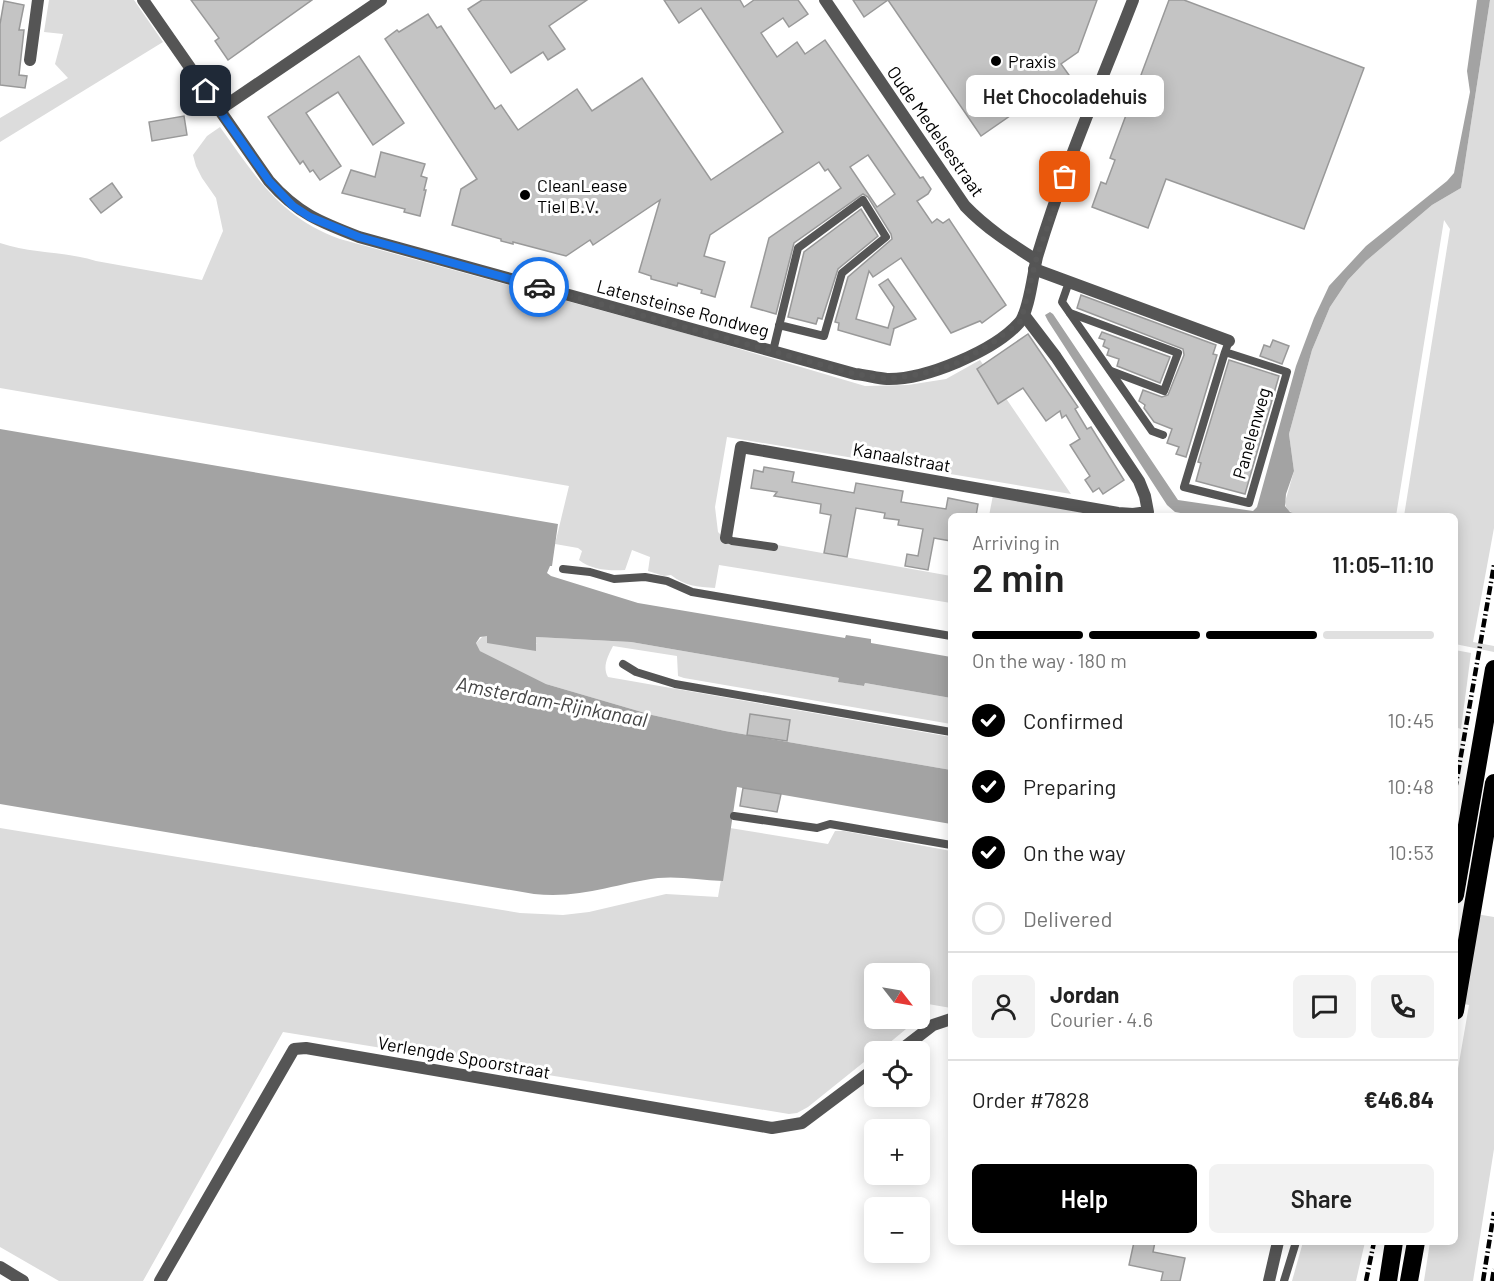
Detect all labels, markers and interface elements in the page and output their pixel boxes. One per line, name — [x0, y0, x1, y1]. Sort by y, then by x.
place label: Praxis — [1008, 50, 1056, 72]
marker: Praxis — [989, 54, 1003, 68]
street label: Oude Medelsestraat — [883, 61, 989, 201]
pin — [180, 65, 231, 116]
icon: home — [189, 74, 222, 107]
callout: Het Chocoladehuis — [966, 75, 1164, 117]
text: Het Chocoladehuis — [983, 84, 1147, 108]
pin — [1039, 151, 1090, 202]
icon: bag — [1048, 160, 1081, 193]
place label: CleanLease Tiel B.V. — [537, 174, 628, 217]
marker: CleanLease Tiel B.V. — [518, 188, 532, 202]
courier — [509, 257, 569, 317]
icon: car — [523, 271, 556, 304]
street label: Latensteinse Rondweg — [594, 274, 772, 342]
street label: Panelenweg — [1227, 385, 1275, 481]
street label: Kanaalstraat — [851, 438, 953, 476]
text: Arriving in — [972, 530, 1060, 554]
text: 11:05–11:10 — [1332, 551, 1434, 577]
text: 2 min — [972, 553, 1065, 600]
text: On the way · 180 m — [972, 648, 1127, 672]
water label: Amsterdam-Rijnkanaal — [454, 671, 650, 731]
icon: check — [972, 704, 1005, 737]
text: Confirmed — [1023, 707, 1123, 733]
text: 10:45 — [1388, 708, 1434, 732]
icon: check — [972, 770, 1005, 803]
text: Preparing — [1023, 773, 1116, 799]
text: 10:48 — [1387, 774, 1434, 798]
icon: check — [972, 836, 1005, 869]
text: On the way — [1023, 839, 1126, 865]
text: 10:53 — [1388, 840, 1434, 864]
text: Delivered — [1023, 905, 1112, 931]
north arrow — [864, 963, 930, 1029]
map controls — [864, 963, 930, 1263]
button: person — [972, 975, 1035, 1038]
button: chat — [1293, 975, 1356, 1038]
button: phone — [1371, 975, 1434, 1038]
text: Jordan — [1050, 981, 1119, 1007]
text: Courier · 4.6 — [1050, 1007, 1153, 1031]
street label: Verlengde Spoorstraat — [376, 1031, 552, 1083]
button: locate — [864, 1041, 930, 1107]
text: Order #7828 — [972, 1086, 1089, 1112]
text: €46.84 — [1364, 1086, 1434, 1112]
button: + — [864, 1119, 930, 1185]
button: Help — [972, 1164, 1197, 1233]
button: Share — [1209, 1164, 1434, 1233]
button: − — [864, 1197, 930, 1263]

